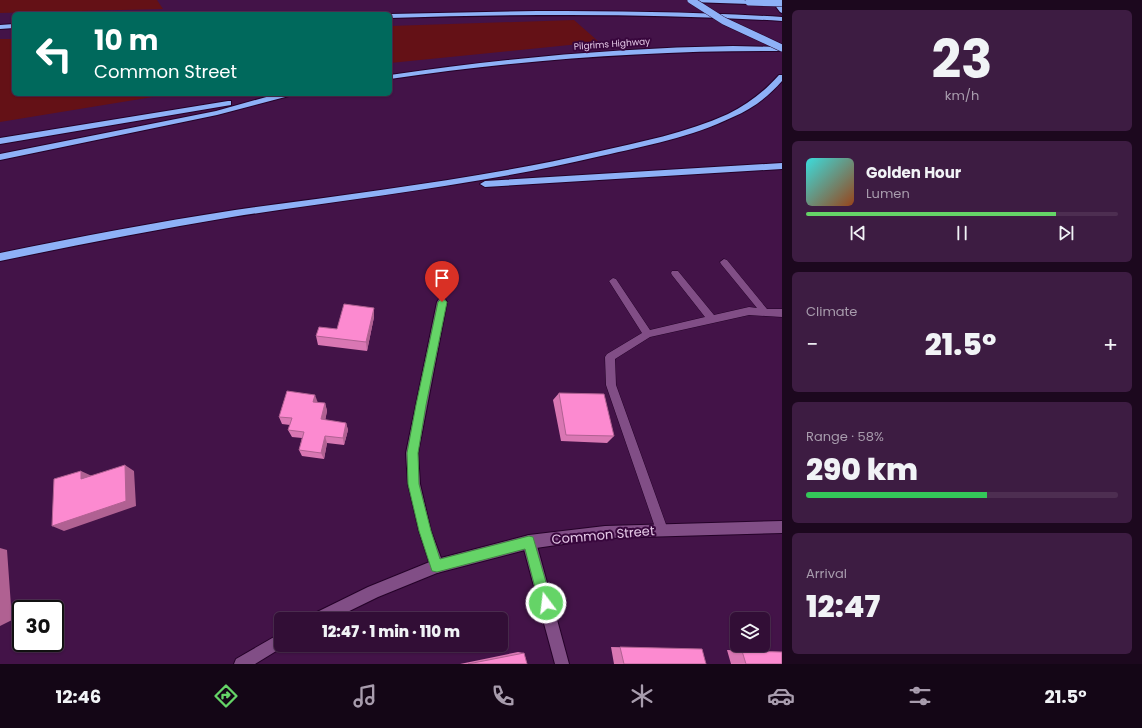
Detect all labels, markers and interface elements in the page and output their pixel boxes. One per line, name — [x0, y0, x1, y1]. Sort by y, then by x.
text: 10 m — [94, 21, 158, 60]
text: 23 — [931, 23, 993, 96]
icon: left — [28, 28, 80, 80]
street label: Pilgrims Highway — [573, 35, 651, 53]
text: Common Street — [94, 59, 237, 84]
text: km/h — [945, 86, 979, 105]
text: Golden Hour — [866, 162, 961, 183]
text: Lumen — [866, 184, 910, 203]
icon: previous — [847, 222, 869, 244]
icon: pause — [951, 222, 973, 244]
icon: next — [1055, 222, 1077, 244]
pin — [425, 261, 459, 302]
icon: arrive — [431, 267, 453, 289]
text: Climate — [806, 302, 857, 321]
text: 21.5° — [925, 323, 996, 366]
text: − — [806, 329, 818, 360]
text: + — [1103, 329, 1118, 360]
text: Range · 58% — [806, 427, 884, 446]
text: 290 km — [806, 448, 918, 491]
street label: Common Street — [551, 521, 656, 549]
text: Arrival — [806, 564, 847, 583]
position arrow — [525, 582, 567, 624]
text: 12:47 — [806, 585, 880, 628]
speed limit sign: 30 — [12, 600, 64, 652]
map controls — [730, 612, 770, 652]
button: layers — [730, 612, 770, 652]
text: 12:47 · 1 min · 110 m — [322, 621, 460, 642]
icon: directions — [212, 682, 240, 710]
icon: music — [351, 682, 379, 710]
icon: phone — [489, 682, 517, 710]
icon: climate — [628, 682, 656, 710]
icon: car — [767, 682, 795, 710]
icon: filters — [906, 682, 934, 710]
text: 12:46 — [55, 684, 101, 709]
text: 21.5° — [1044, 684, 1087, 709]

